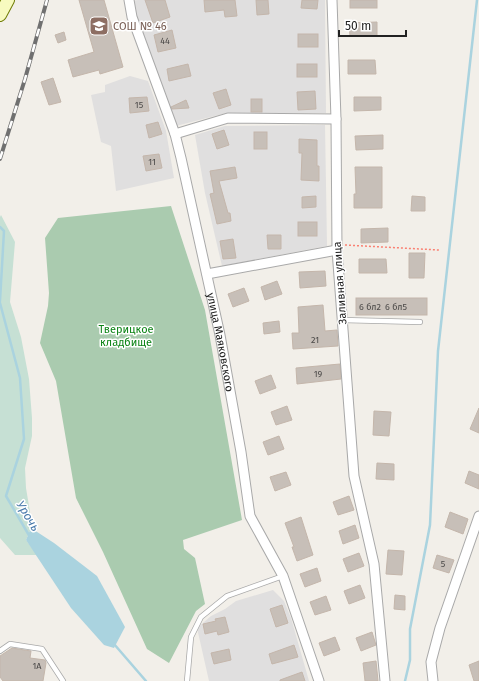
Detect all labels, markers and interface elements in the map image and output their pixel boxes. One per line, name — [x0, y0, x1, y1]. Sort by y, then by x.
scale bar — [339, 12, 406, 38]
school or university icon: СОШ № 46 — [88, 15, 110, 37]
text: 50 m — [345, 19, 371, 33]
place label: СОШ № 46 — [113, 20, 167, 33]
house number: 44 — [160, 36, 170, 46]
house number: 15 — [135, 100, 144, 110]
house number: 11 — [148, 157, 156, 167]
street label: Заливная улица — [331, 241, 349, 325]
street label: улица Маяковского — [204, 291, 237, 393]
house number: 6 бл2 — [359, 302, 381, 312]
house number: 6 бл5 — [385, 302, 407, 312]
park label: Тверицкое кладбище — [98, 323, 154, 349]
house number: 21 — [311, 335, 319, 345]
house number: 19 — [314, 369, 323, 379]
water label: Урочь — [14, 498, 42, 534]
house number: 5 — [441, 559, 446, 569]
house number: 1А — [32, 661, 42, 671]

